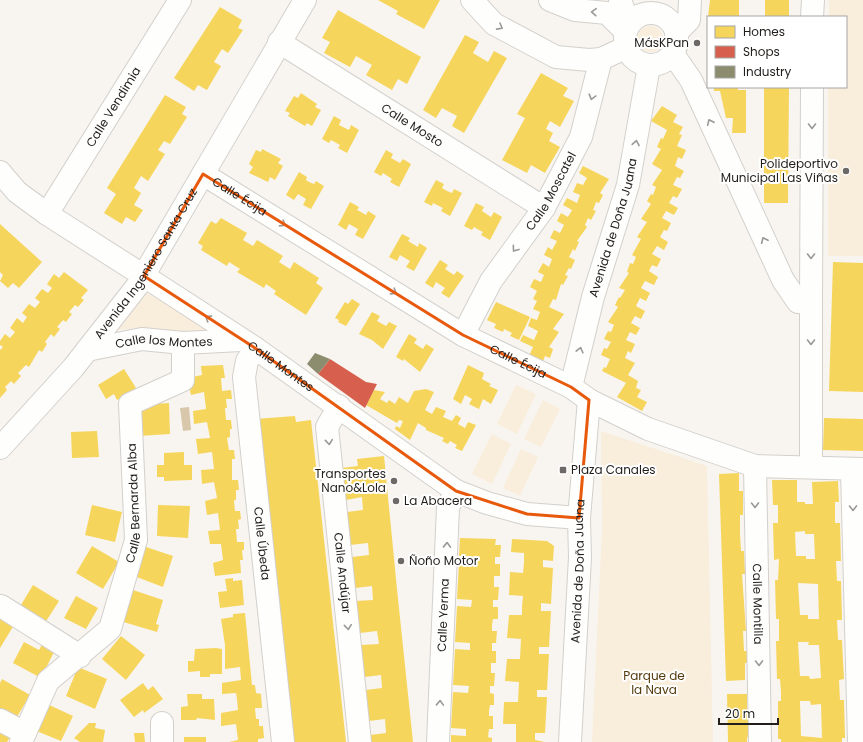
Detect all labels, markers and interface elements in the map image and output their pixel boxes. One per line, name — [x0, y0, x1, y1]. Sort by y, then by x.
one-way arrow — [591, 7, 597, 16]
legend — [707, 16, 847, 88]
one-way arrow — [496, 22, 503, 29]
text: Homes — [743, 23, 785, 40]
place label: MásKPan — [634, 34, 689, 51]
marker: MásKPan — [692, 38, 702, 48]
text: Shops — [743, 43, 780, 60]
street label: Calle Vendimia — [82, 63, 145, 150]
text: Industry — [743, 63, 792, 80]
one-way arrow — [588, 93, 596, 100]
street label: Calle Mosto — [378, 99, 447, 151]
one-way arrow — [707, 119, 715, 126]
one-way arrow — [808, 123, 816, 129]
one-way arrow — [631, 140, 639, 146]
street label: Calle Moscatel — [521, 149, 580, 234]
place label: Polideportivo Municipal Las Viñas — [721, 155, 838, 186]
street label: Avenida de Doña Juana — [584, 157, 641, 299]
marker: Polideportivo Municipal Las Viñas — [841, 166, 851, 176]
street label: Calle Écija — [209, 173, 270, 220]
street label: Avenida Ingeniero Santa Cruz — [90, 185, 201, 342]
one-way arrow — [279, 219, 286, 226]
one-way arrow — [761, 237, 769, 244]
one-way arrow — [513, 244, 520, 251]
one-way arrow — [807, 253, 815, 259]
one-way arrow — [390, 288, 397, 295]
one-way arrow — [206, 316, 213, 323]
street label: Calle los Montes — [114, 329, 213, 352]
street label: Calle Montes — [245, 337, 318, 395]
one-way arrow — [807, 339, 815, 345]
street label: Calle Écija — [487, 340, 550, 382]
one-way arrow — [576, 346, 584, 353]
one-way arrow — [324, 439, 333, 445]
street label: Calle Bernarda Alba — [121, 443, 144, 565]
place label: Plaza Canales — [571, 461, 656, 478]
place label: Transportes Nano&Lola — [315, 465, 386, 496]
marker: Plaza Canales — [558, 465, 568, 475]
marker: Transportes Nano&Lola — [389, 476, 399, 486]
place label: La Abacera — [404, 492, 472, 509]
marker: La Abacera — [391, 496, 401, 506]
street label: Avenida de Doña Juana — [566, 498, 589, 644]
one-way arrow — [751, 502, 759, 508]
one-way arrow — [849, 505, 857, 511]
street label: Calle Úbeda — [250, 506, 275, 581]
street label: Calle Andújar — [330, 532, 356, 615]
one-way arrow — [442, 542, 451, 548]
place label: Ñoño Motor — [409, 552, 479, 569]
marker: Ñoño Motor — [396, 556, 406, 566]
street label: Calle Montilla — [749, 563, 767, 645]
street label: Calle Yerma — [433, 578, 453, 652]
one-way arrow — [343, 624, 352, 630]
one-way arrow — [754, 660, 763, 666]
park label: Parque de la Nava — [623, 667, 685, 698]
one-way arrow — [435, 700, 444, 706]
scale bar — [719, 700, 778, 726]
text: 20 m — [725, 705, 755, 722]

